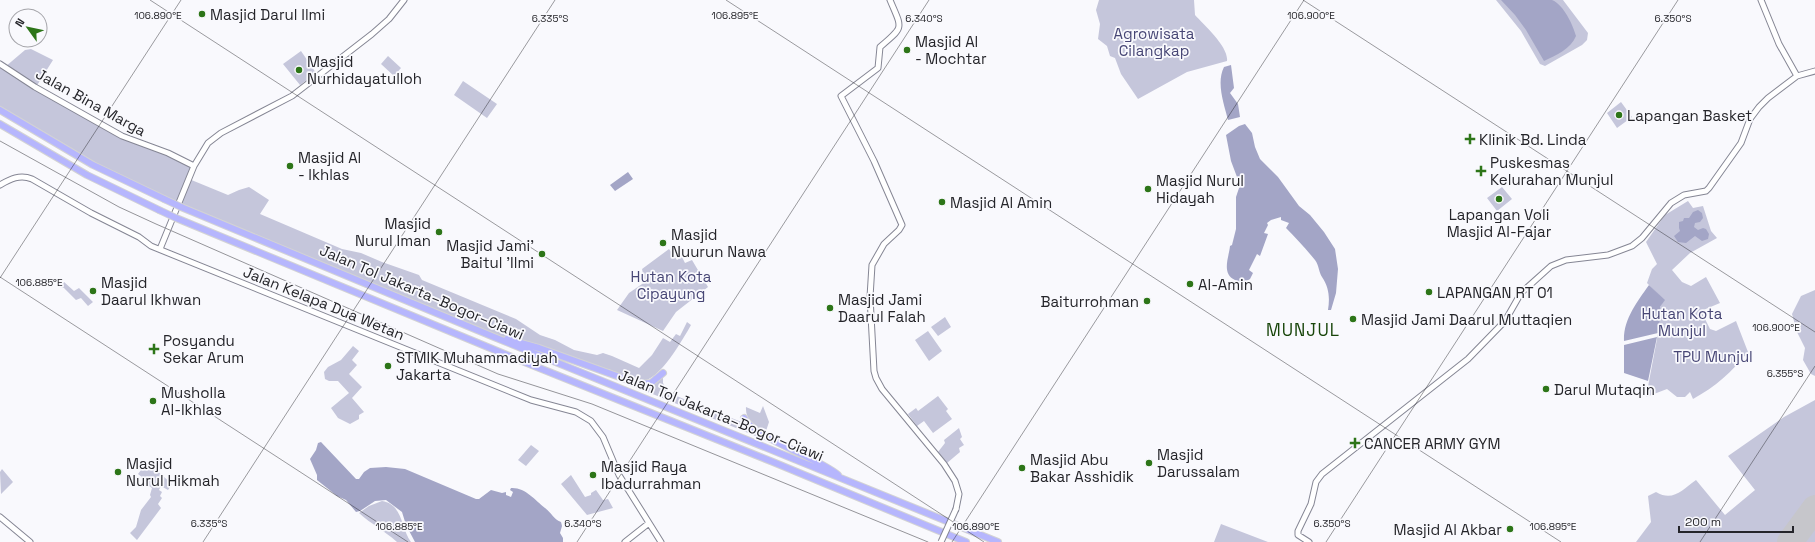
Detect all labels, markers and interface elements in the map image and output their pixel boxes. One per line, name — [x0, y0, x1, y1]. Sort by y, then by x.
place label: Masjid Darul Ilmi — [210, 5, 325, 24]
north arrow — [8, 8, 48, 48]
text: 106.890°E — [134, 9, 182, 22]
marker: Masjid Darul Ilmi — [197, 9, 207, 19]
text: 106.895°E — [711, 9, 759, 22]
text: 106.900°E — [1287, 9, 1335, 22]
text: 6.335°S — [532, 12, 568, 25]
text: 6.340°S — [905, 12, 943, 25]
text: 6.350°S — [1654, 12, 1692, 25]
text: N — [12, 16, 27, 29]
park label: Agrowisata Cilangkap — [1114, 24, 1195, 60]
place label: Masjid Al - Mochtar — [915, 32, 987, 68]
marker: Masjid Al - Mochtar — [902, 45, 912, 55]
place label: Masjid Nurhidayatulloh — [307, 52, 422, 88]
street label: Jalan Bina Marga — [33, 64, 150, 140]
marker: Masjid Nurhidayatulloh — [294, 65, 304, 75]
place label: Lapangan Basket — [1627, 106, 1752, 125]
marker: Lapangan Basket — [1614, 110, 1624, 120]
place label: Klinik Bd. Linda — [1479, 130, 1587, 149]
marker: Klinik Bd. Linda — [1464, 133, 1476, 145]
place label: Masjid Al - Ikhlas — [298, 148, 361, 184]
place label: Puskesmas Kelurahan Munjul — [1490, 153, 1613, 189]
marker: Masjid Al - Ikhlas — [285, 161, 295, 171]
marker: Puskesmas Kelurahan Munjul — [1475, 165, 1487, 177]
place label: Masjid Nurul Hidayah — [1156, 171, 1244, 207]
marker: Masjid Nurul Hidayah — [1143, 184, 1153, 194]
place label: Masjid Al Amin — [950, 193, 1052, 212]
marker: Lapangan Voli Masjid Al-Fajar — [1494, 194, 1504, 204]
marker: Masjid Al Amin — [937, 197, 947, 207]
place label: Lapangan Voli Masjid Al-Fajar — [1447, 205, 1552, 241]
place label: Masjid Nurul Iman — [355, 214, 431, 250]
place label: Masjid Nuurun Nawa — [671, 225, 767, 261]
marker: Masjid Nurul Iman — [434, 227, 444, 237]
place label: Masjid Jami' Baitul 'Ilmi — [446, 236, 534, 272]
marker: Masjid Nuurun Nawa — [658, 238, 668, 248]
street label: Jalan Tol Jakarta–Bogor–Ciawi — [317, 240, 527, 344]
marker: Masjid Jami' Baitul 'Ilmi — [537, 249, 547, 259]
street label: Jalan Kelapa Dua Wetan — [241, 262, 407, 344]
park label: Hutan Kota Cipayung — [631, 267, 712, 303]
place label: Masjid Daarul Ikhwan — [101, 273, 201, 309]
place label: Al-Amin — [1198, 275, 1253, 294]
text: 106.885°E — [15, 276, 63, 289]
marker: Al-Amin — [1185, 279, 1195, 289]
place label: LAPANGAN RT 01 — [1437, 283, 1553, 302]
marker: Masjid Daarul Ikhwan — [88, 286, 98, 296]
marker: LAPANGAN RT 01 — [1424, 287, 1434, 297]
place label: Masjid Jami Daarul Falah — [838, 290, 926, 326]
place label: Baiturrohman — [1040, 292, 1139, 311]
marker: Baiturrohman — [1142, 296, 1152, 306]
marker: Masjid Jami Daarul Falah — [825, 303, 835, 313]
park label: Hutan Kota Munjul — [1642, 304, 1723, 340]
place label: Masjid Jami Daarul Muttaqien — [1361, 310, 1572, 329]
marker: Masjid Jami Daarul Muttaqien — [1348, 314, 1358, 324]
district label: MUNJUL — [1266, 319, 1340, 341]
text: 106.900°E — [1752, 321, 1800, 334]
place label: Posyandu Sekar Arum — [163, 331, 244, 367]
marker: Posyandu Sekar Arum — [148, 343, 160, 355]
park label: TPU Munjul — [1673, 347, 1753, 366]
place label: STMIK Muhammadiyah Jakarta — [396, 348, 558, 384]
marker: STMIK Muhammadiyah Jakarta — [383, 361, 393, 371]
street label: Jalan Tol Jakarta–Bogor–Ciawi — [615, 365, 827, 465]
text: 6.355°S — [1767, 367, 1803, 380]
place label: Darul Mutaqin — [1554, 380, 1655, 399]
place label: Musholla Al-Ikhlas — [161, 383, 226, 419]
marker: Darul Mutaqin — [1541, 384, 1551, 394]
marker: Musholla Al-Ikhlas — [148, 396, 158, 406]
place label: CANCER ARMY GYM — [1364, 434, 1500, 453]
marker: CANCER ARMY GYM — [1349, 437, 1361, 449]
place label: Masjid Darussalam — [1157, 445, 1240, 481]
place label: Masjid Abu Bakar Asshidik — [1030, 450, 1134, 486]
place label: Masjid Nurul Hikmah — [126, 454, 220, 490]
place label: Masjid Raya Ibadurrahman — [601, 457, 701, 493]
marker: Masjid Darussalam — [1144, 458, 1154, 468]
marker: Masjid Abu Bakar Asshidik — [1017, 463, 1027, 473]
marker: Masjid Nurul Hikmah — [113, 467, 123, 477]
marker: Masjid Raya Ibadurrahman — [588, 470, 598, 480]
scale bar — [1679, 508, 1793, 534]
text: 200 m — [1685, 514, 1721, 530]
text: 6.335°S — [191, 517, 227, 530]
text: 6.340°S — [564, 517, 602, 530]
text: 6.350°S — [1313, 517, 1351, 530]
text: 106.885°E — [375, 520, 423, 533]
text: 106.890°E — [952, 520, 1000, 533]
place label: Masjid Al Akbar — [1394, 520, 1502, 539]
text: 106.895°E — [1529, 520, 1577, 533]
marker: Masjid Al Akbar — [1505, 524, 1515, 534]

